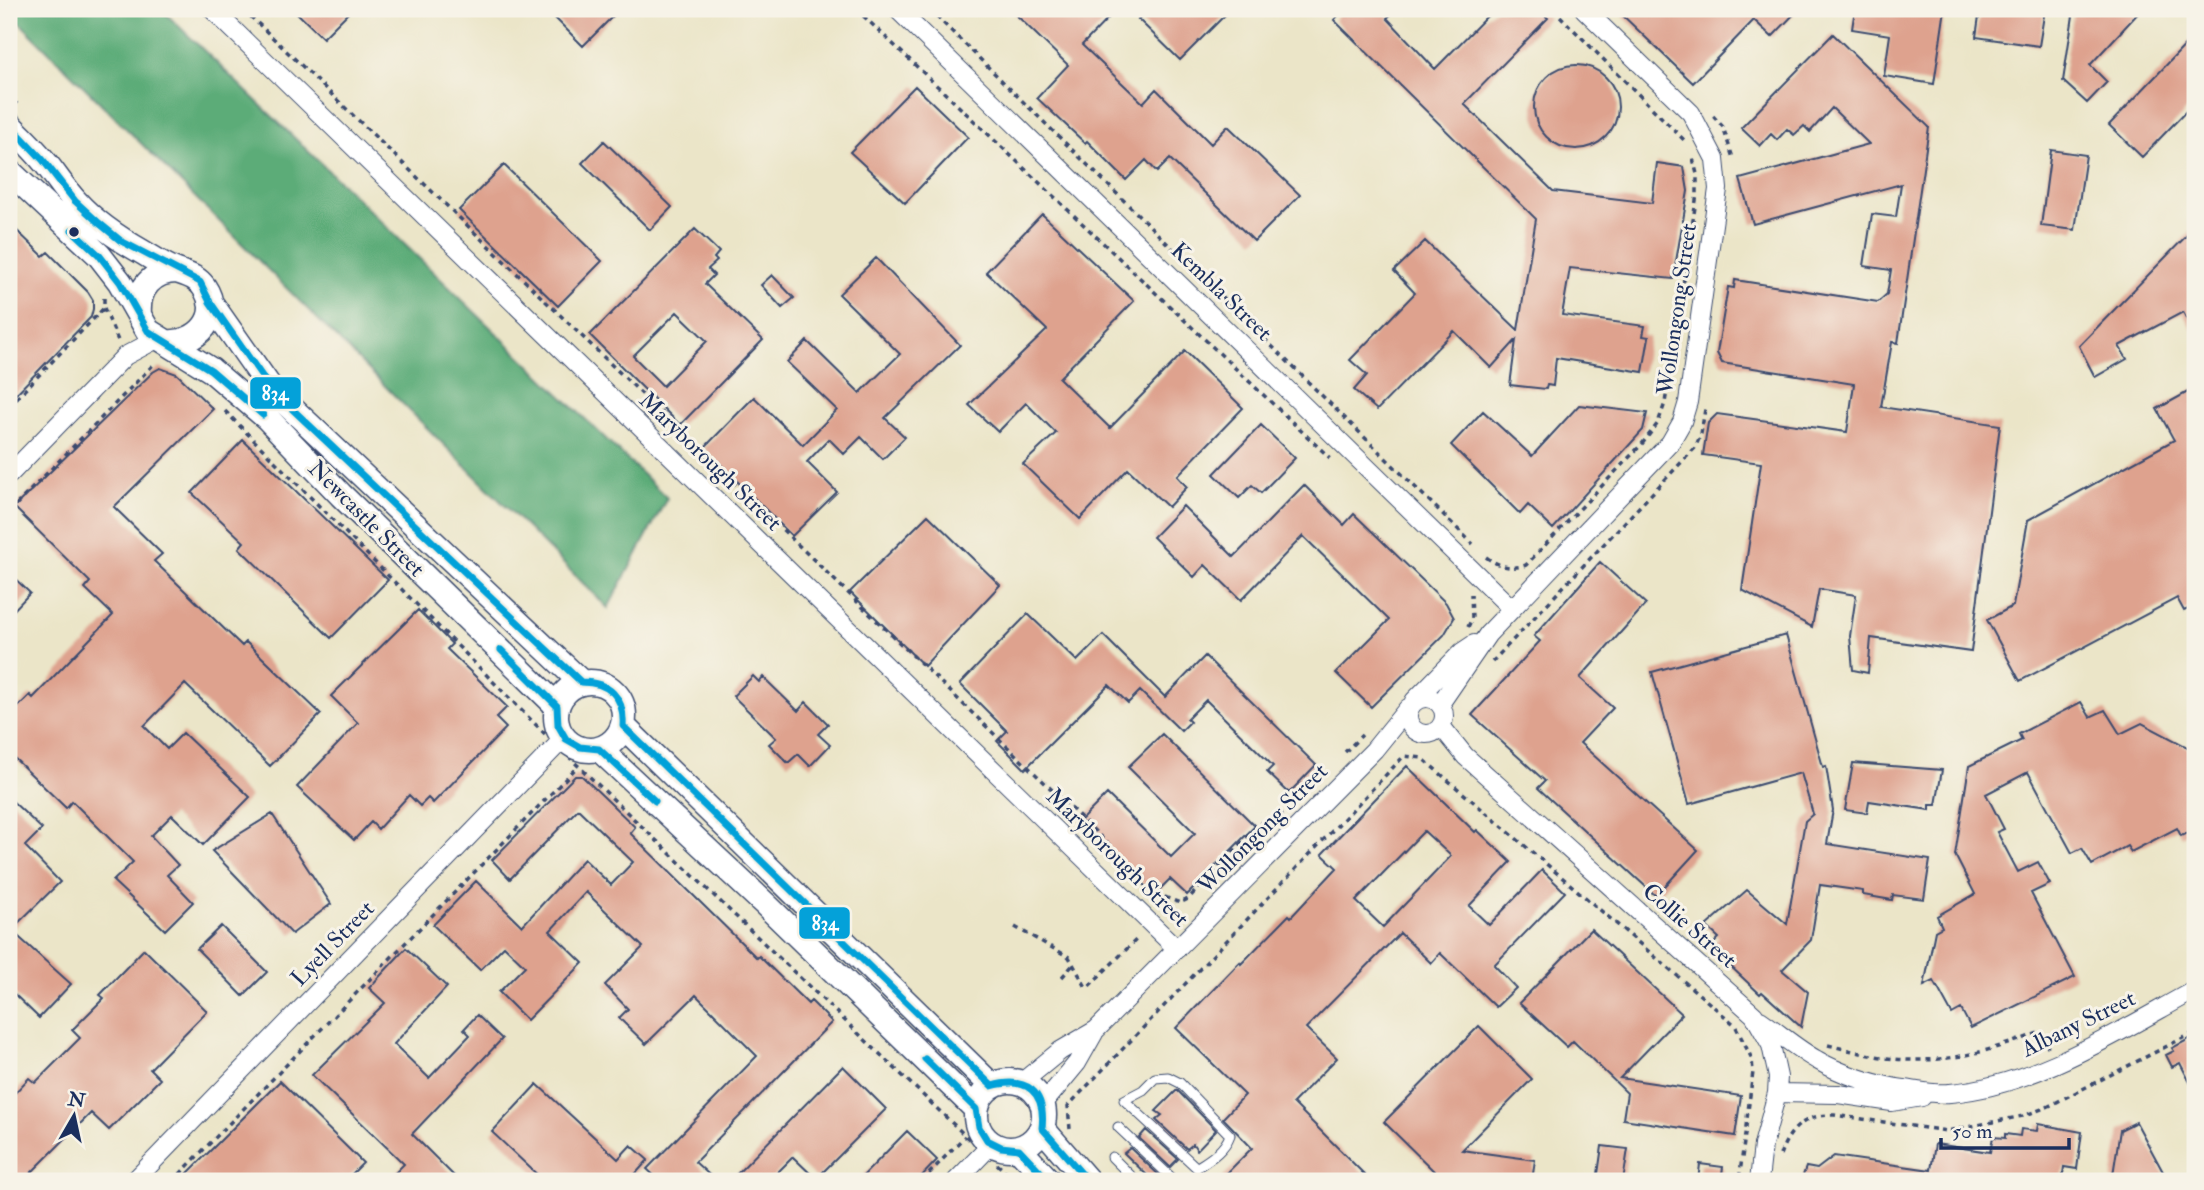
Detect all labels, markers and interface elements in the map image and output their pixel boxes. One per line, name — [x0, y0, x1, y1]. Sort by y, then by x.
street label: Wollongong Street — [1650, 222, 1703, 398]
unlabelled marker — [67, 225, 81, 239]
street label: Kembla Street — [1165, 236, 1278, 347]
line badge: 834 — [249, 376, 302, 410]
text: 834 — [262, 382, 290, 406]
street label: Maryborough Street — [633, 386, 788, 537]
street label: Newcastle Street — [302, 454, 431, 583]
street label: Wollongong Street — [1190, 757, 1334, 900]
street label: Maryborough Street — [1040, 782, 1195, 933]
street label: Collie Street — [1637, 877, 1743, 974]
street label: Lyell Street — [284, 894, 380, 992]
line badge: 834 — [798, 906, 851, 940]
text: 834 — [812, 912, 840, 936]
street label: Albany Street — [2016, 983, 2140, 1064]
north arrow — [38, 1082, 108, 1152]
text: N — [65, 1087, 88, 1114]
scale bar — [1941, 1106, 2069, 1150]
text: 50 m — [1952, 1118, 1993, 1145]

